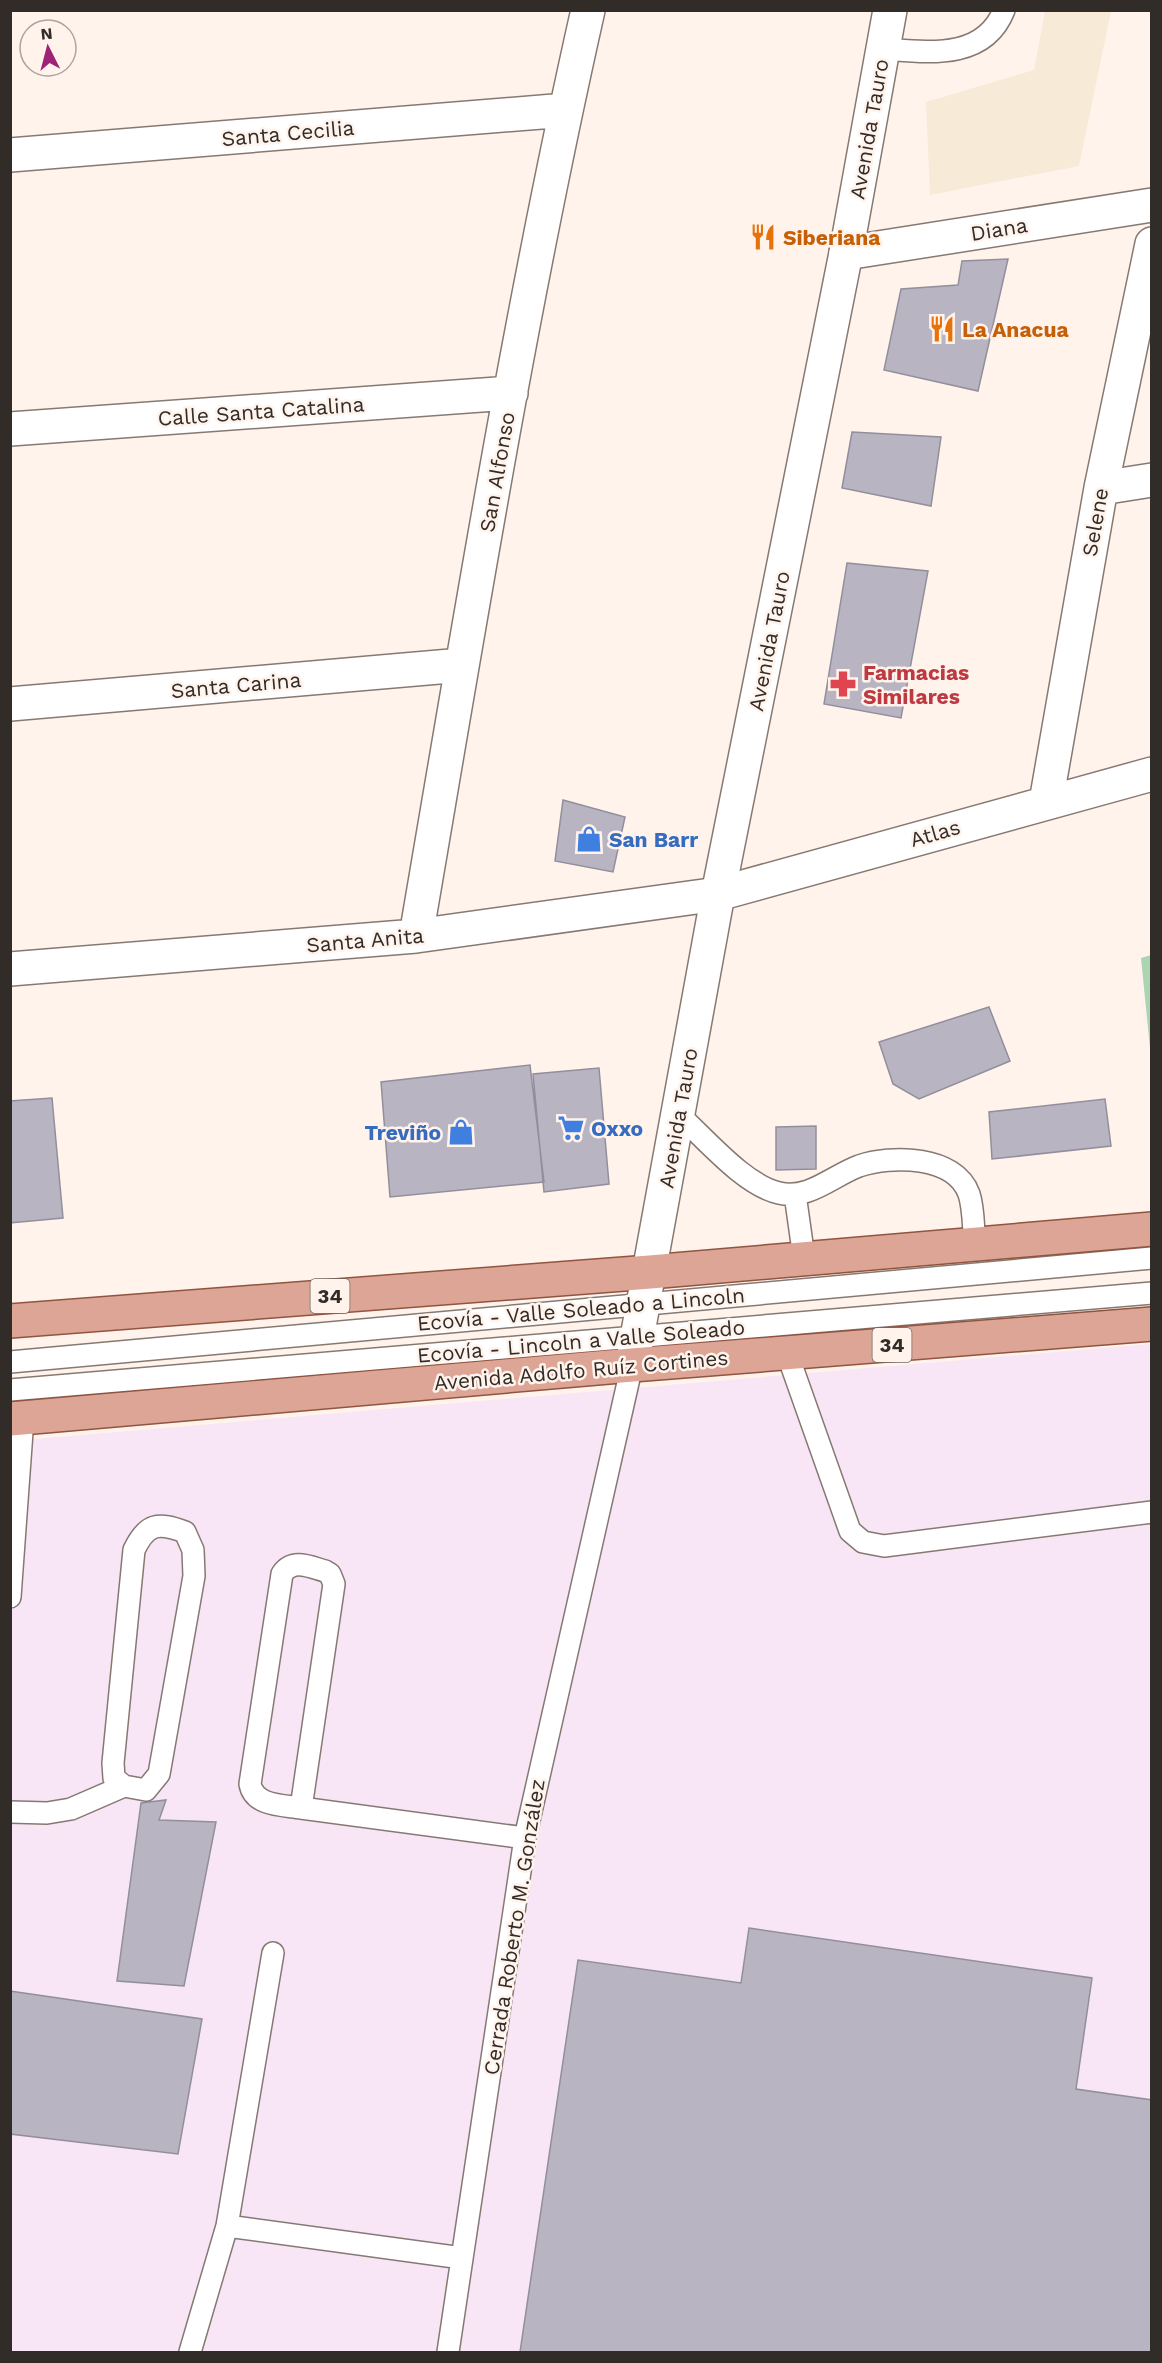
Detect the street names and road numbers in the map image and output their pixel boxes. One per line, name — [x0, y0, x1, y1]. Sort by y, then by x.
street label: Avenida Tauro — [844, 57, 894, 201]
street label: Santa Cecilia — [221, 115, 356, 151]
street label: Diana — [969, 212, 1029, 246]
street label: Calle Santa Catalina — [157, 391, 365, 431]
street label: San Alfonso — [474, 410, 520, 534]
street label: Selene — [1077, 486, 1113, 558]
street label: Avenida Tauro — [743, 569, 795, 713]
street label: Santa Carina — [170, 667, 302, 703]
street label: Atlas — [907, 814, 963, 852]
street label: Santa Anita — [305, 922, 425, 958]
street label: Avenida Tauro — [653, 1046, 703, 1190]
road number: 34 — [310, 1279, 350, 1313]
street label: Ecovía - Valle Soleado a Lincoln — [416, 1282, 746, 1336]
street label: Ecovía - Lincoln a Valle Soleado — [416, 1314, 746, 1368]
road number: 34 — [872, 1328, 912, 1362]
street label: Avenida Adolfo Ruíz Cortines — [433, 1345, 729, 1395]
street label: Cerrada Roberto M. González — [478, 1777, 550, 2077]

